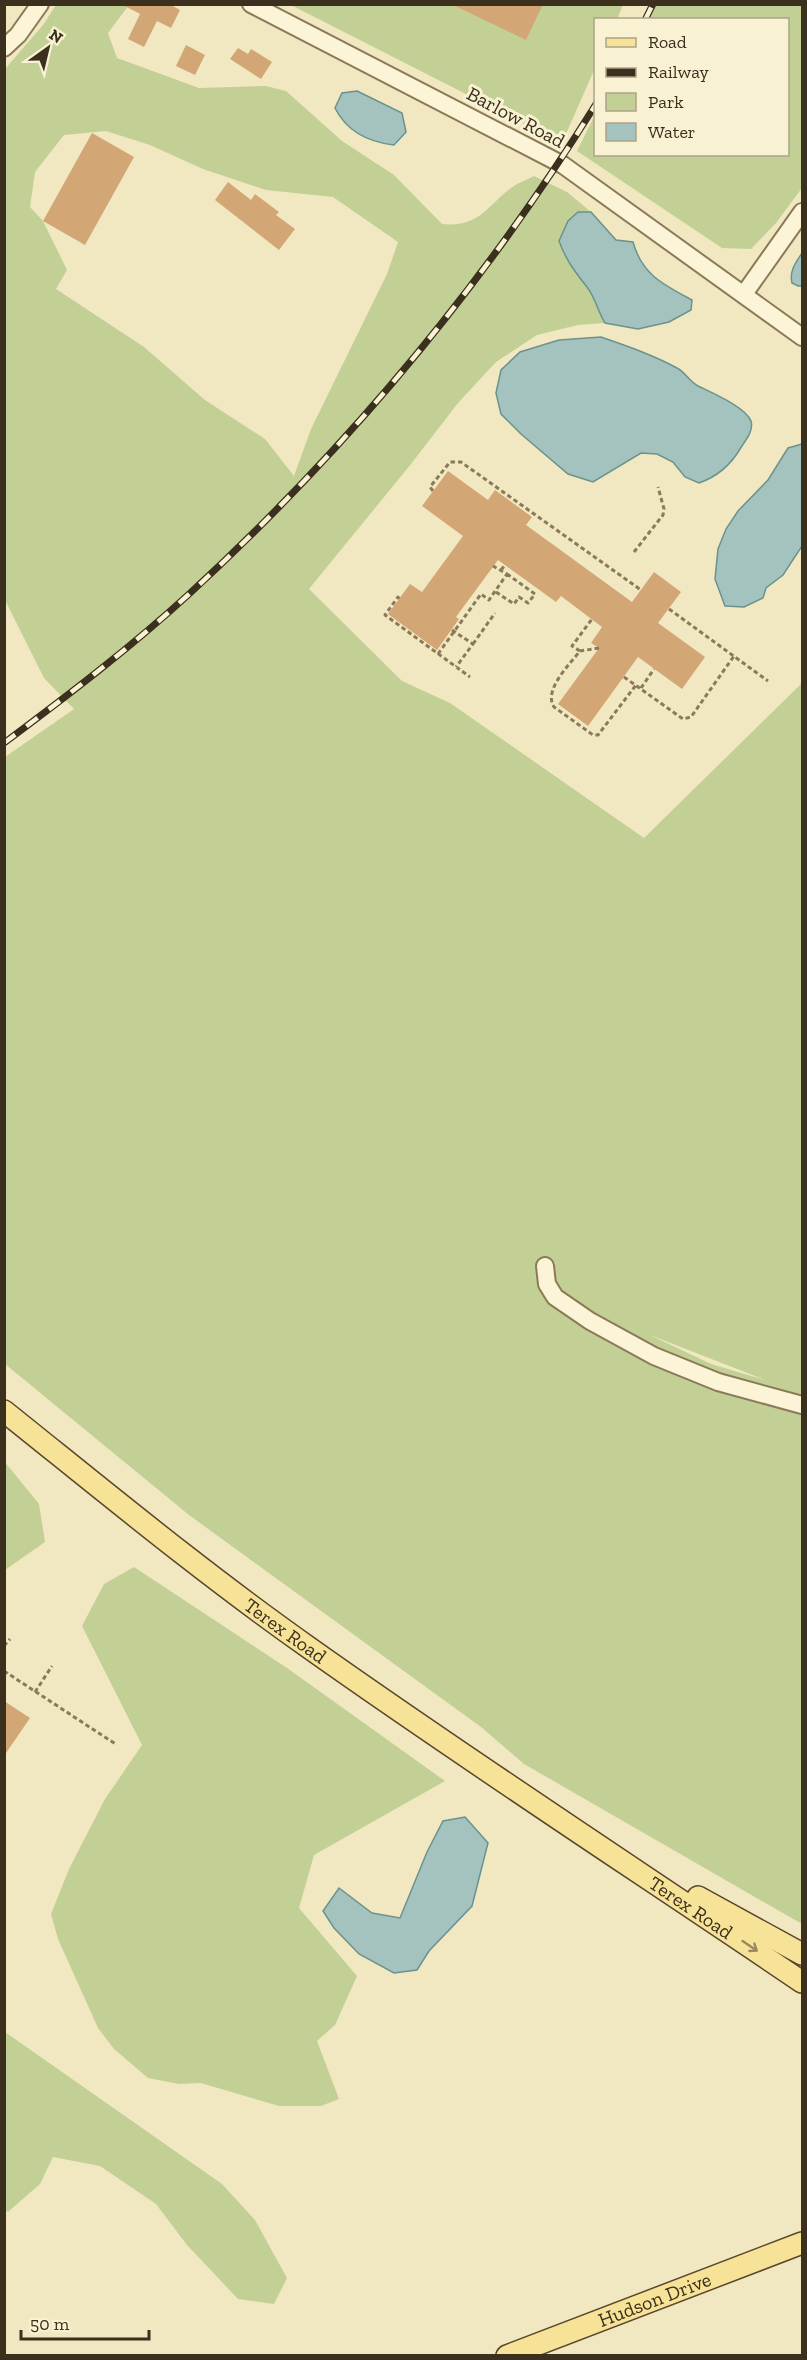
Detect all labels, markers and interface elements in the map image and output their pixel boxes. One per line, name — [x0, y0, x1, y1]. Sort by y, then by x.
north arrow — [18, 18, 78, 78]
legend — [594, 18, 789, 156]
text: N — [46, 25, 66, 47]
text: Road — [648, 31, 687, 53]
text: Railway — [648, 61, 710, 83]
street label: Barlow Road — [463, 81, 569, 153]
text: Park — [648, 91, 684, 113]
text: Water — [648, 121, 695, 143]
street label: Terex Road — [239, 1593, 331, 1668]
street label: Terex Road — [644, 1871, 738, 1944]
one-way arrow — [741, 1940, 757, 1952]
street label: Hudson Drive — [595, 2267, 714, 2332]
scale bar — [21, 2303, 148, 2341]
text: 50 m — [30, 2313, 70, 2335]

